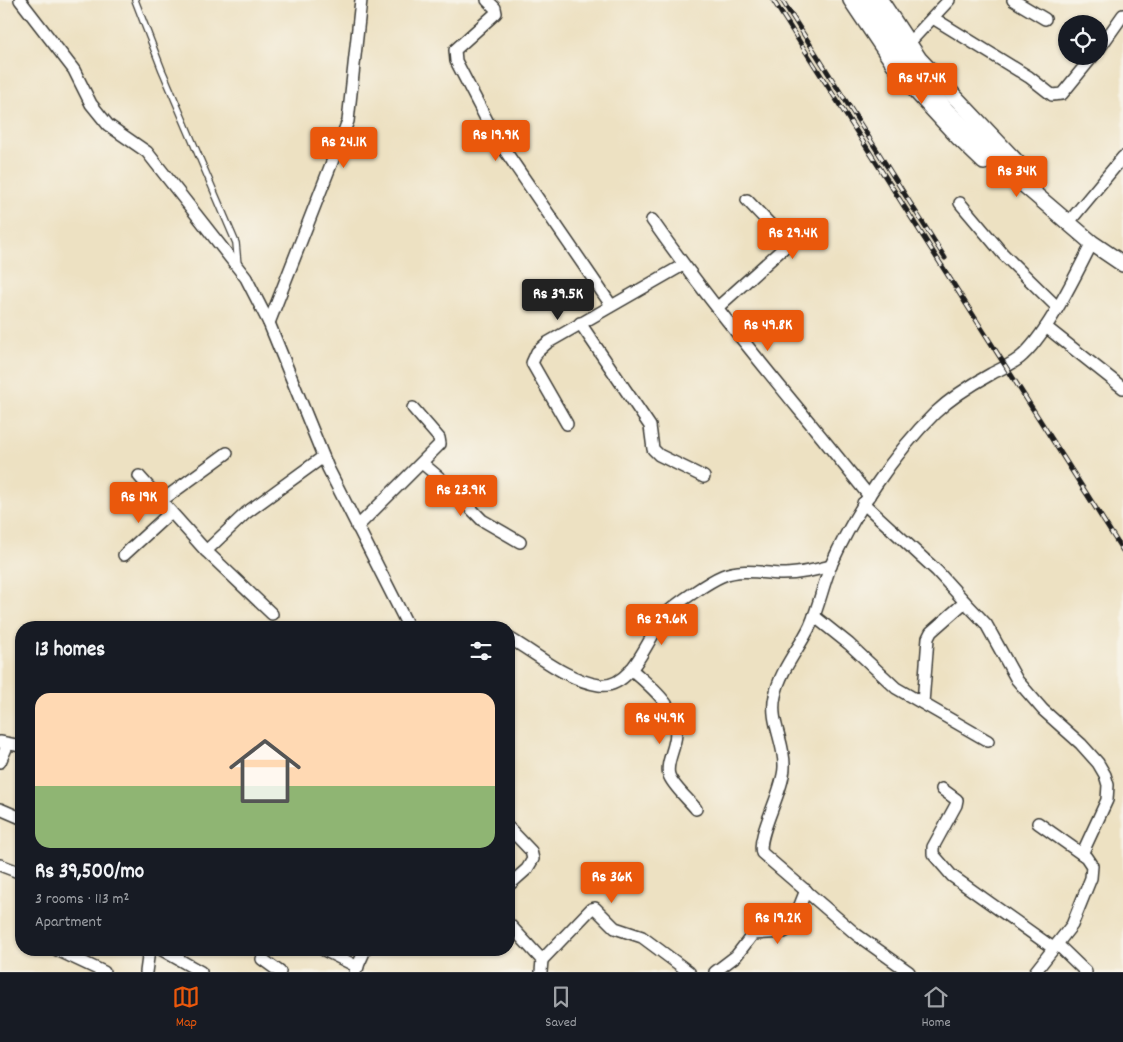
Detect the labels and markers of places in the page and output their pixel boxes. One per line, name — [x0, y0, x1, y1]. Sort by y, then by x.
pin: Rs 47.4K — [870, 62, 974, 105]
pin: Rs 19.9K — [444, 120, 548, 162]
pin: Rs 24.1K — [292, 126, 396, 169]
pin: Rs 34K — [976, 156, 1058, 198]
pin: Rs 29.4K — [741, 218, 845, 260]
pin: Rs 39.5K — [506, 278, 610, 321]
pin: Rs 49.8K — [716, 310, 820, 352]
pin: Rs 23.9K — [409, 474, 513, 517]
pin: Rs 19K — [98, 482, 180, 524]
pin: Rs 29.6K — [610, 604, 714, 646]
pin: Rs 44.9K — [608, 702, 712, 745]
pin: Rs 36K — [571, 862, 653, 904]
pin: Rs 19.2K — [726, 902, 830, 945]

